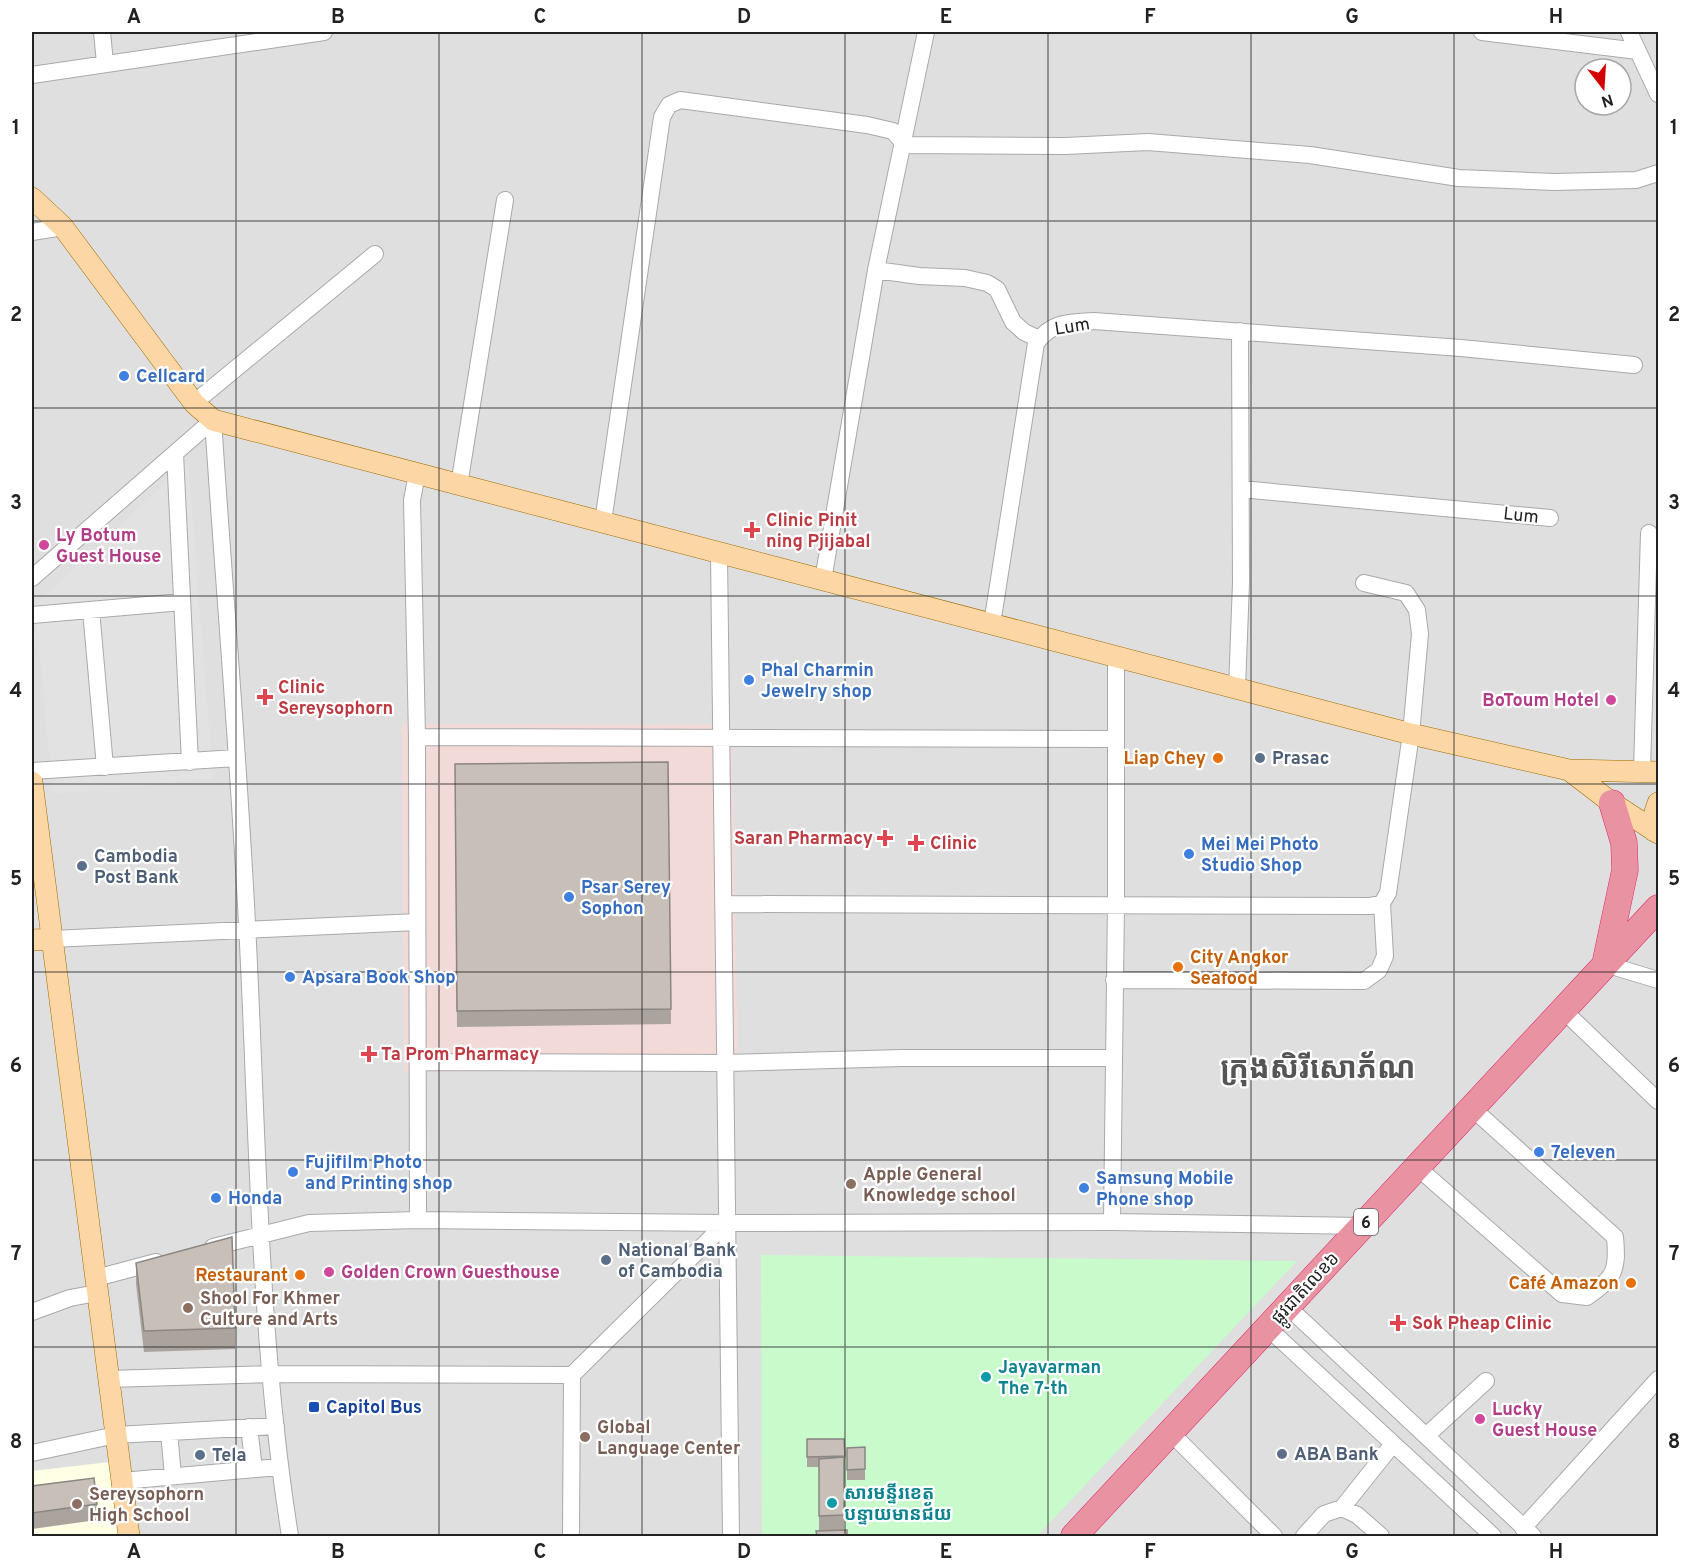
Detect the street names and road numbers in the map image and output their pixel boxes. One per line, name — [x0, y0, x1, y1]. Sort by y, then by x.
street label: Lum — [1053, 313, 1092, 342]
street label: Lum — [1502, 503, 1540, 530]
road number: 6 — [1354, 1209, 1378, 1235]
street label: ផ្លូវជាតិលេខ៦ — [1267, 1248, 1348, 1332]

